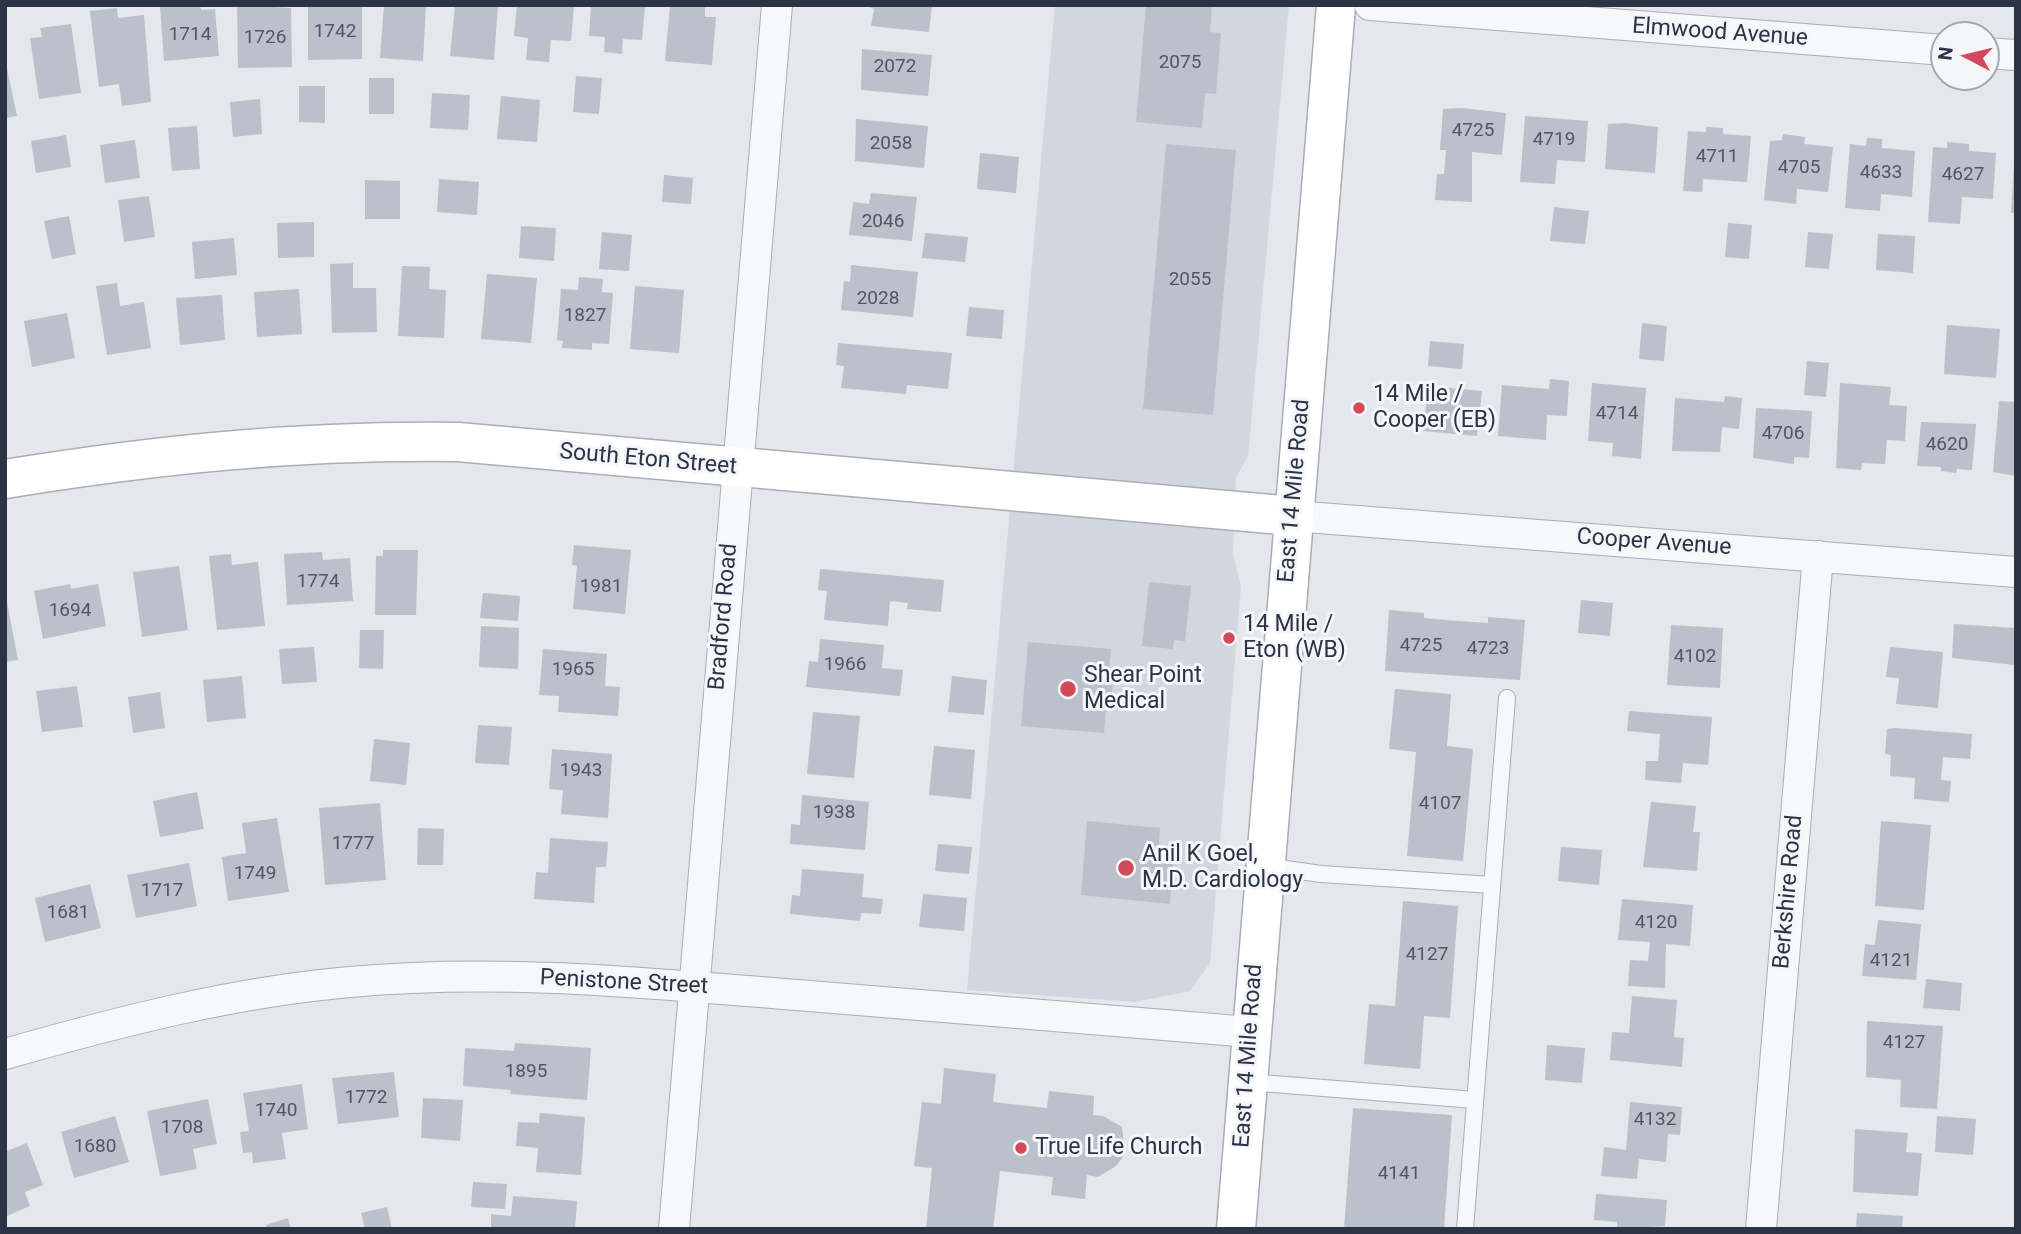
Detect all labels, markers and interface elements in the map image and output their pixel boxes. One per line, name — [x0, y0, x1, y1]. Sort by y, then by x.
street label: Elmwood Avenue — [1631, 13, 1809, 53]
house number: 1742 — [314, 21, 356, 43]
north arrow — [1930, 21, 2000, 91]
house number: 1714 — [169, 24, 211, 46]
house number: 1726 — [244, 27, 286, 49]
text: N — [1933, 46, 1958, 62]
house number: 2075 — [1159, 52, 1201, 74]
house number: 2072 — [874, 56, 916, 78]
house number: 4725 — [1452, 120, 1494, 142]
house number: 4719 — [1533, 129, 1575, 151]
house number: 2058 — [870, 133, 912, 155]
house number: 4711 — [1696, 146, 1738, 168]
house number: 4705 — [1778, 157, 1820, 179]
house number: 4633 — [1860, 162, 1902, 184]
house number: 4627 — [1942, 164, 1984, 186]
house number: 2046 — [862, 211, 904, 233]
house number: 2055 — [1169, 269, 1211, 291]
house number: 2028 — [857, 288, 899, 310]
house number: 1827 — [564, 305, 606, 327]
place label: 14 Mile / Cooper (EB) — [1373, 381, 1496, 435]
street label: East 14 Mile Road — [1273, 398, 1317, 584]
marker: 14 Mile / Cooper (EB) — [1351, 400, 1367, 416]
house number: 4714 — [1596, 403, 1638, 425]
house number: 4706 — [1762, 423, 1804, 445]
house number: 4620 — [1926, 434, 1968, 456]
street label: South Eton Street — [558, 438, 738, 482]
street label: Cooper Avenue — [1576, 524, 1732, 562]
street label: Bradford Road — [704, 542, 744, 692]
house number: 1774 — [297, 571, 339, 593]
house number: 1981 — [580, 576, 622, 598]
house number: 1694 — [49, 600, 91, 622]
place label: 14 Mile / Eton (WB) — [1243, 611, 1346, 665]
marker: 14 Mile / Eton (WB) — [1221, 630, 1237, 646]
house number: 4725 — [1400, 635, 1442, 657]
house number: 4723 — [1467, 638, 1509, 660]
house number: 4102 — [1674, 646, 1716, 668]
house number: 1966 — [824, 654, 866, 676]
house number: 1965 — [552, 659, 594, 681]
place label: Shear Point Medical — [1084, 662, 1202, 716]
marker: Shear Point Medical — [1058, 679, 1078, 699]
house number: 1943 — [560, 760, 602, 782]
house number: 4107 — [1419, 793, 1461, 815]
house number: 1938 — [813, 802, 855, 824]
street label: Berkshire Road — [1769, 814, 1809, 970]
house number: 1777 — [332, 833, 374, 855]
place label: Anil K Goel, M.D. Cardiology — [1142, 841, 1303, 895]
marker: Anil K Goel, M.D. Cardiology — [1116, 858, 1136, 878]
house number: 1749 — [234, 863, 276, 885]
house number: 1717 — [141, 880, 183, 902]
house number: 1681 — [47, 902, 89, 924]
house number: 4120 — [1635, 912, 1677, 934]
house number: 4127 — [1406, 944, 1448, 966]
house number: 4121 — [1870, 950, 1912, 972]
street label: East 14 Mile Road — [1229, 963, 1269, 1149]
street label: Penistone Street — [539, 965, 709, 1001]
house number: 4127 — [1883, 1032, 1925, 1054]
house number: 1895 — [505, 1061, 547, 1083]
house number: 1772 — [345, 1087, 387, 1109]
house number: 1740 — [255, 1100, 297, 1122]
house number: 4132 — [1634, 1109, 1676, 1131]
house number: 1708 — [161, 1117, 203, 1139]
place label: True Life Church — [1035, 1134, 1202, 1162]
house number: 1680 — [74, 1136, 116, 1158]
marker: True Life Church — [1013, 1140, 1029, 1156]
house number: 4141 — [1378, 1163, 1420, 1185]

